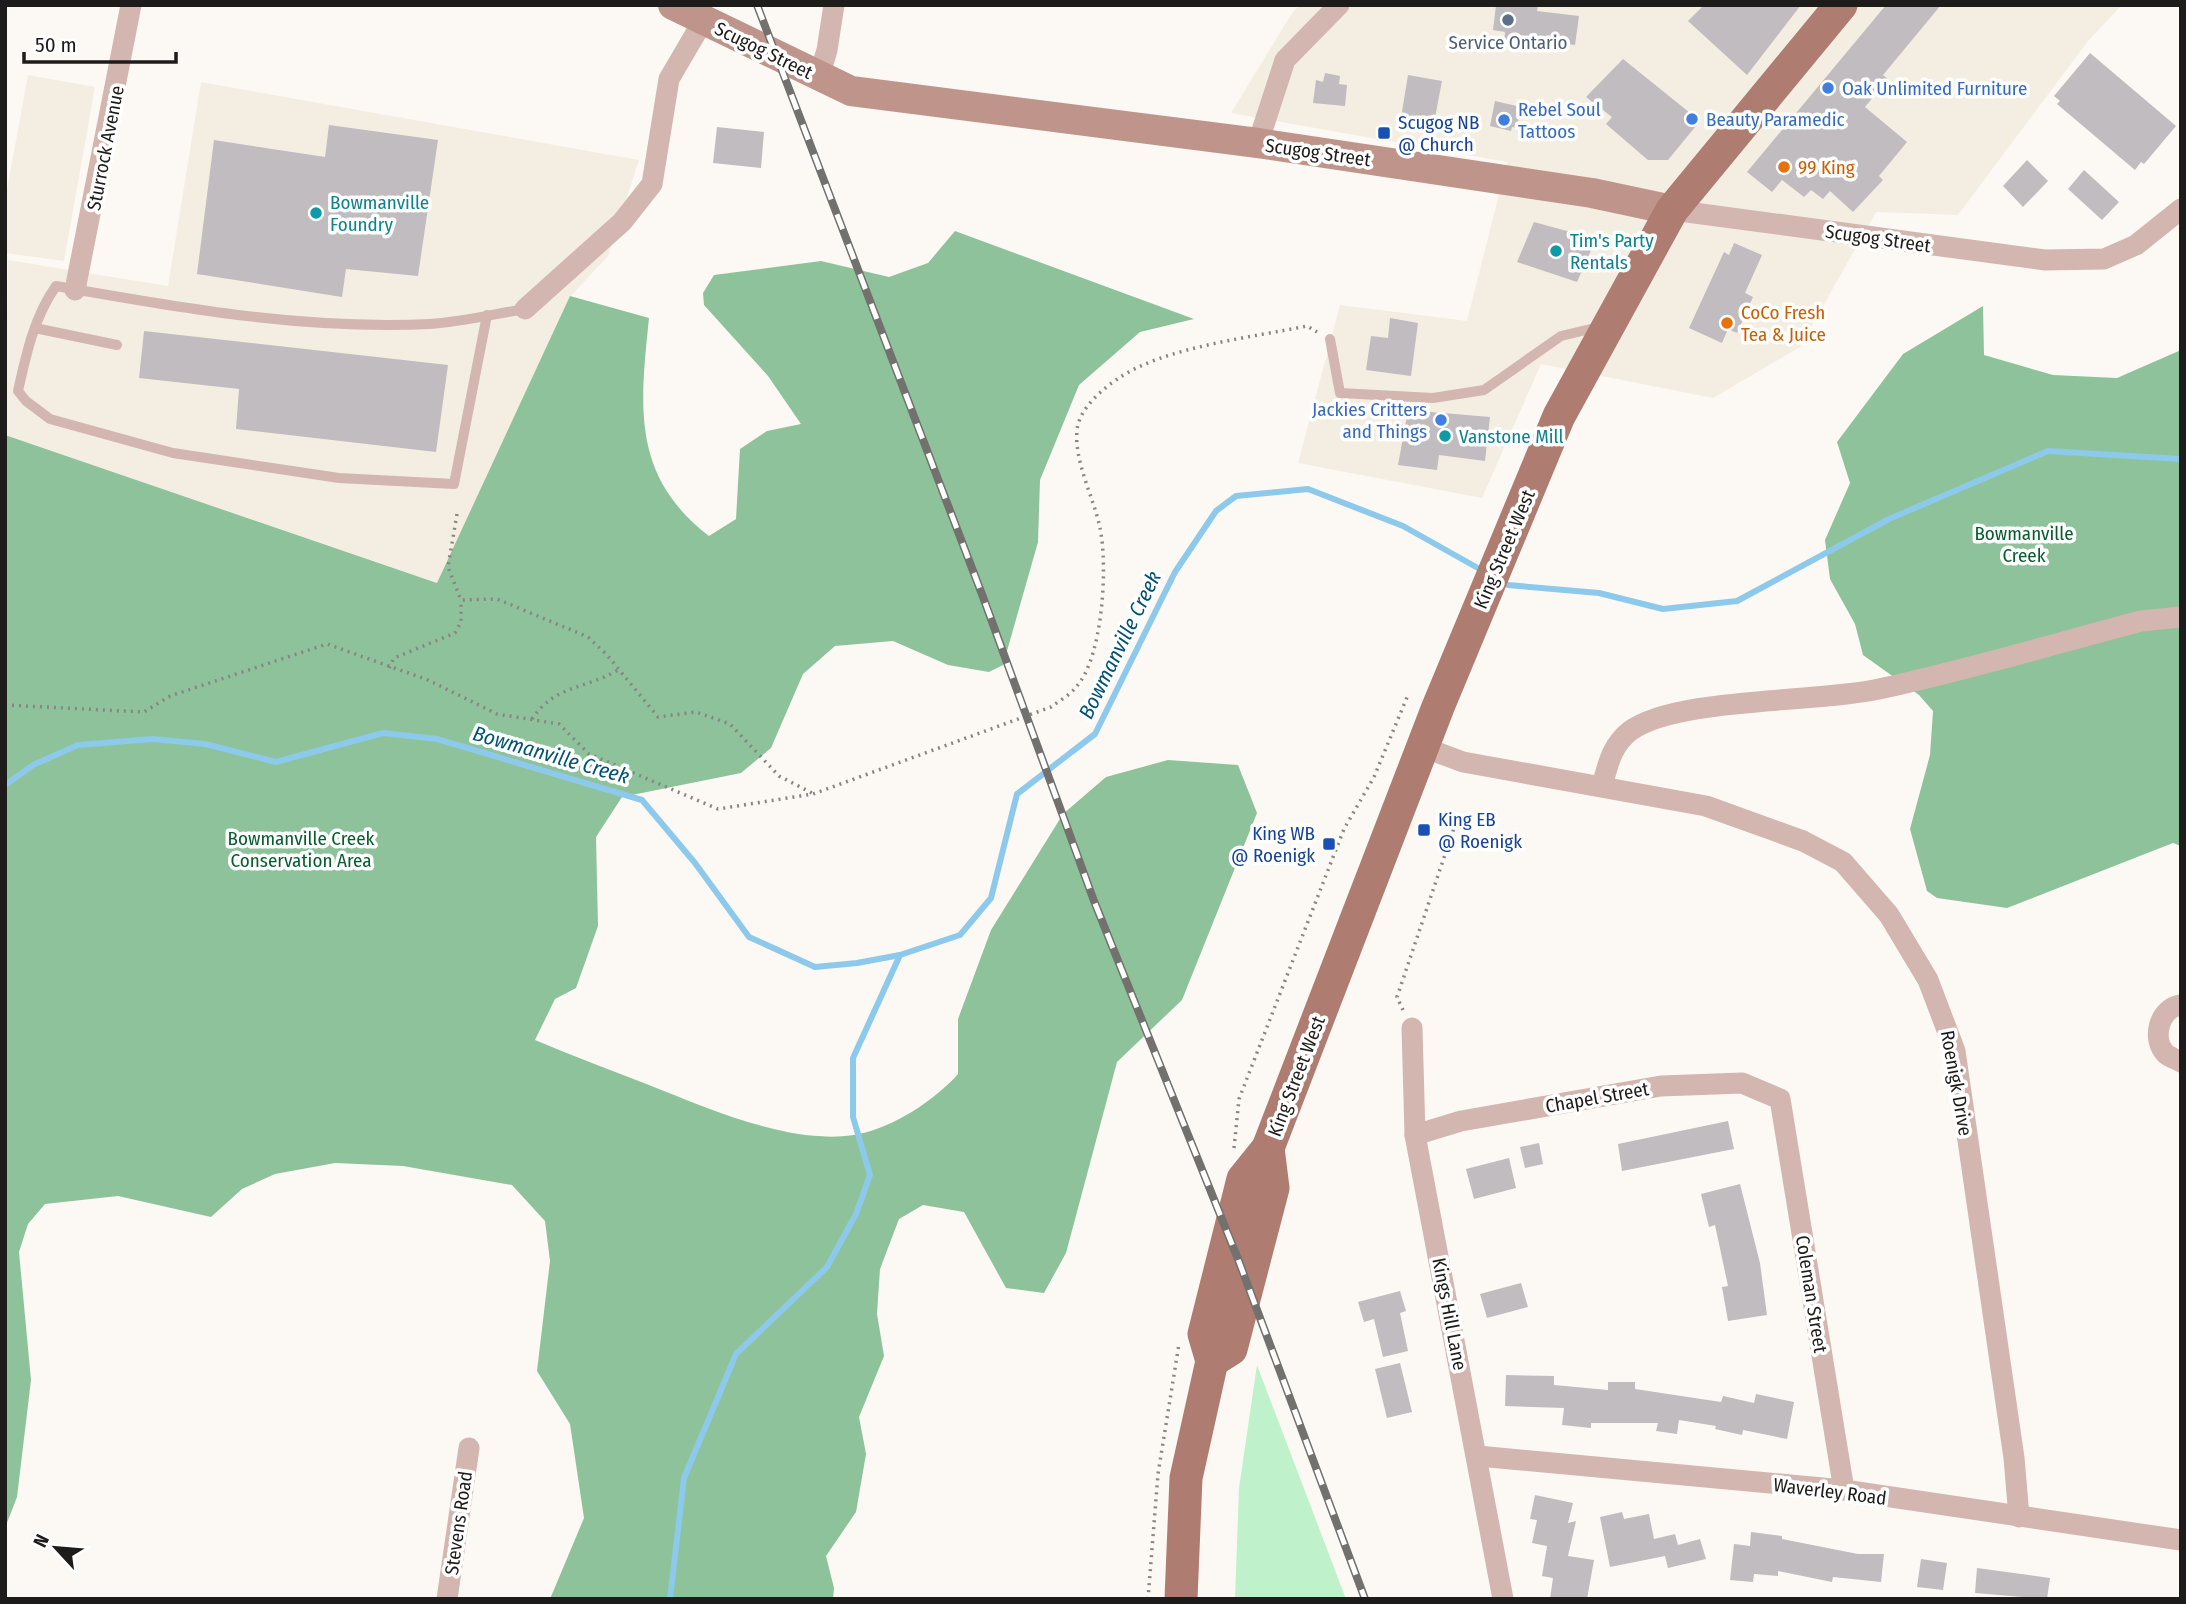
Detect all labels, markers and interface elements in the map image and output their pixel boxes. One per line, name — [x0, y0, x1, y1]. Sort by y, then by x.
marker: Service Ontario — [1500, 12, 1516, 28]
street label: Scugog Street — [711, 17, 817, 84]
scale bar — [24, 21, 177, 65]
place label: Service Ontario — [1448, 31, 1568, 54]
text: 50 m — [35, 32, 77, 58]
place label: Oak Unlimited Furniture — [1842, 77, 2027, 100]
marker: Oak Unlimited Furniture — [1820, 80, 1836, 96]
street label: Sturrock Avenue — [82, 84, 129, 213]
place label: Rebel Soul Tattoos — [1518, 98, 1601, 143]
place label: Beauty Paramedic — [1706, 108, 1845, 131]
place label: Scugog NB @ Church — [1398, 111, 1479, 156]
marker: Beauty Paramedic — [1684, 111, 1700, 127]
marker: Rebel Soul Tattoos — [1496, 112, 1512, 128]
marker: Scugog NB @ Church — [1376, 125, 1392, 141]
street label: Scugog Street — [1264, 134, 1373, 171]
place label: 99 King — [1798, 156, 1855, 179]
marker: 99 King — [1776, 159, 1792, 175]
place label: Bowmanville Foundry — [330, 191, 429, 236]
marker: Bowmanville Foundry — [308, 205, 324, 221]
street label: Scugog Street — [1824, 220, 1933, 257]
place label: Tim's Party Rentals — [1570, 229, 1654, 274]
marker: Tim's Party Rentals — [1548, 243, 1564, 259]
place label: CoCo Fresh Tea & Juice — [1741, 301, 1826, 346]
marker: CoCo Fresh Tea & Juice — [1719, 315, 1735, 331]
place label: Jackies Critters and Things — [1312, 398, 1427, 443]
marker: Jackies Critters and Things — [1433, 412, 1449, 428]
place label: Vanstone Mill — [1459, 425, 1563, 448]
marker: Vanstone Mill — [1437, 428, 1453, 444]
street label: King Street West — [1469, 485, 1540, 612]
park label: Bowmanville Creek — [1974, 522, 2074, 567]
water label: Bowmanville Creek — [1073, 567, 1167, 723]
water label: Bowmanville Creek — [470, 720, 632, 790]
place label: King EB @ Roenigk — [1438, 808, 1522, 853]
place label: King WB @ Roenigk — [1231, 822, 1315, 867]
marker: King EB @ Roenigk — [1416, 822, 1432, 838]
park label: Bowmanville Creek Conservation Area — [228, 827, 375, 872]
marker: King WB @ Roenigk — [1321, 836, 1337, 852]
street label: King Street West — [1263, 1012, 1330, 1140]
street label: Roenigk Drive — [1936, 1029, 1977, 1138]
street label: Chapel Street — [1544, 1077, 1651, 1118]
street label: Coleman Street — [1791, 1234, 1832, 1355]
street label: Kings Hill Lane — [1427, 1256, 1472, 1372]
street label: Stevens Road — [440, 1470, 477, 1576]
street label: Waverley Road — [1772, 1473, 1888, 1510]
north arrow — [21, 1513, 91, 1583]
text: N — [28, 1531, 54, 1551]

